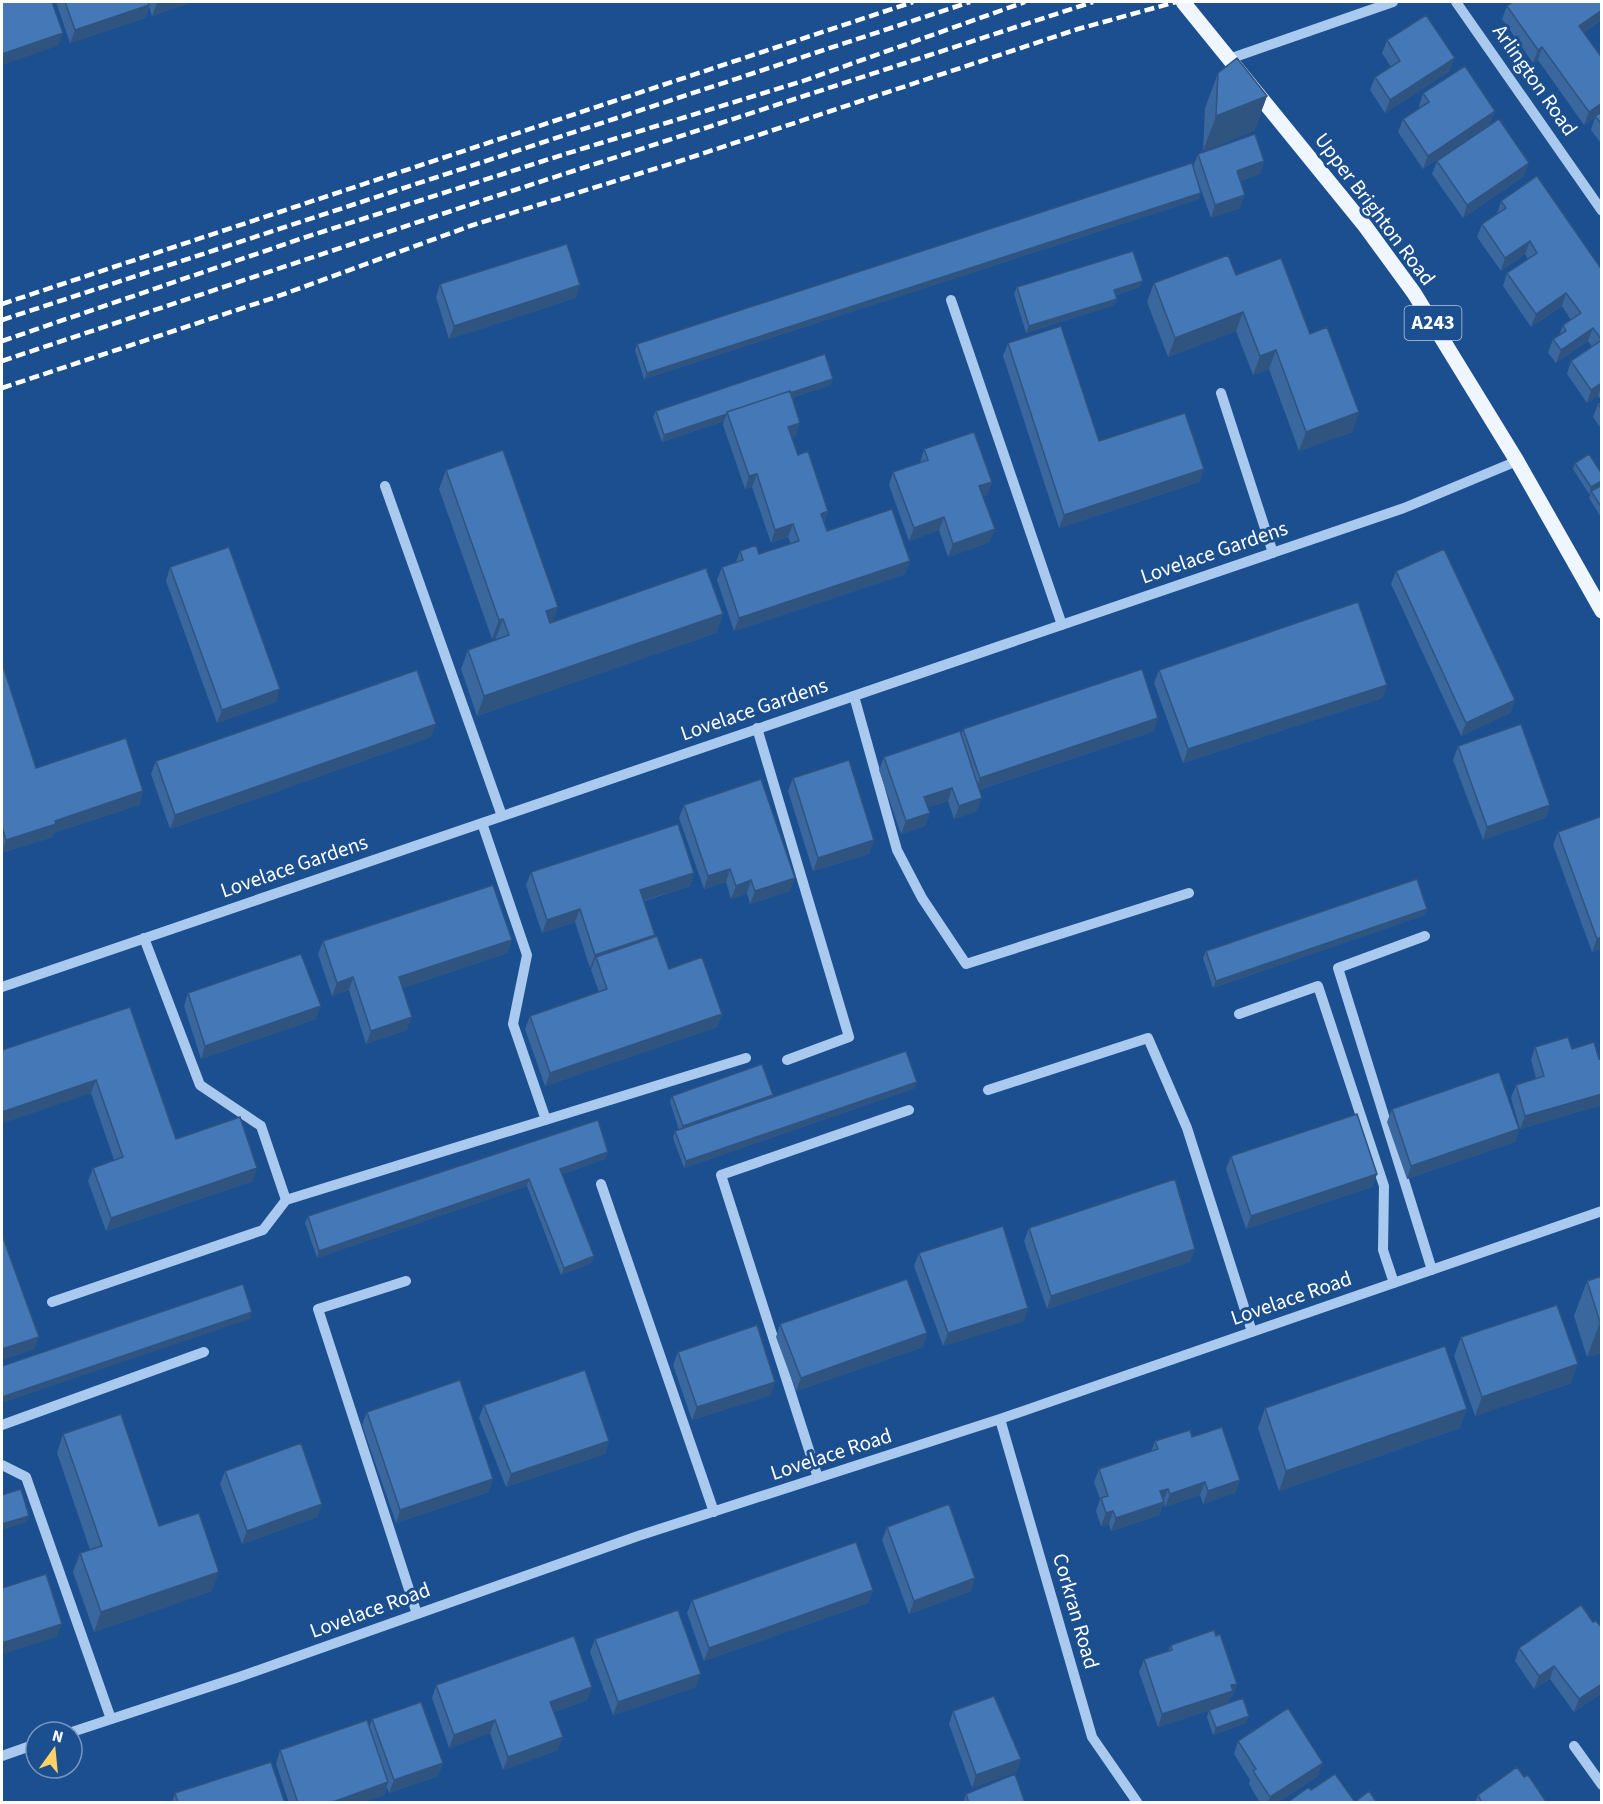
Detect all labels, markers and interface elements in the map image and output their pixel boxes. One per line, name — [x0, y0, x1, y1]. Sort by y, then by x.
street label: Arlington Road — [1485, 18, 1585, 142]
street label: Upper Brighton Road — [1307, 126, 1443, 292]
road number: A243 — [1404, 306, 1462, 340]
street label: Lovelace Gardens — [1136, 513, 1292, 591]
street label: Lovelace Gardens — [676, 670, 832, 748]
street label: Lovelace Gardens — [216, 827, 372, 905]
street label: Lovelace Road — [1226, 1263, 1356, 1333]
street label: Lovelace Road — [766, 1420, 896, 1488]
street label: Corkran Road — [1045, 1550, 1107, 1672]
street label: Lovelace Road — [306, 1574, 434, 1646]
north arrow — [24, 1720, 84, 1780]
text: N — [50, 1724, 66, 1748]

